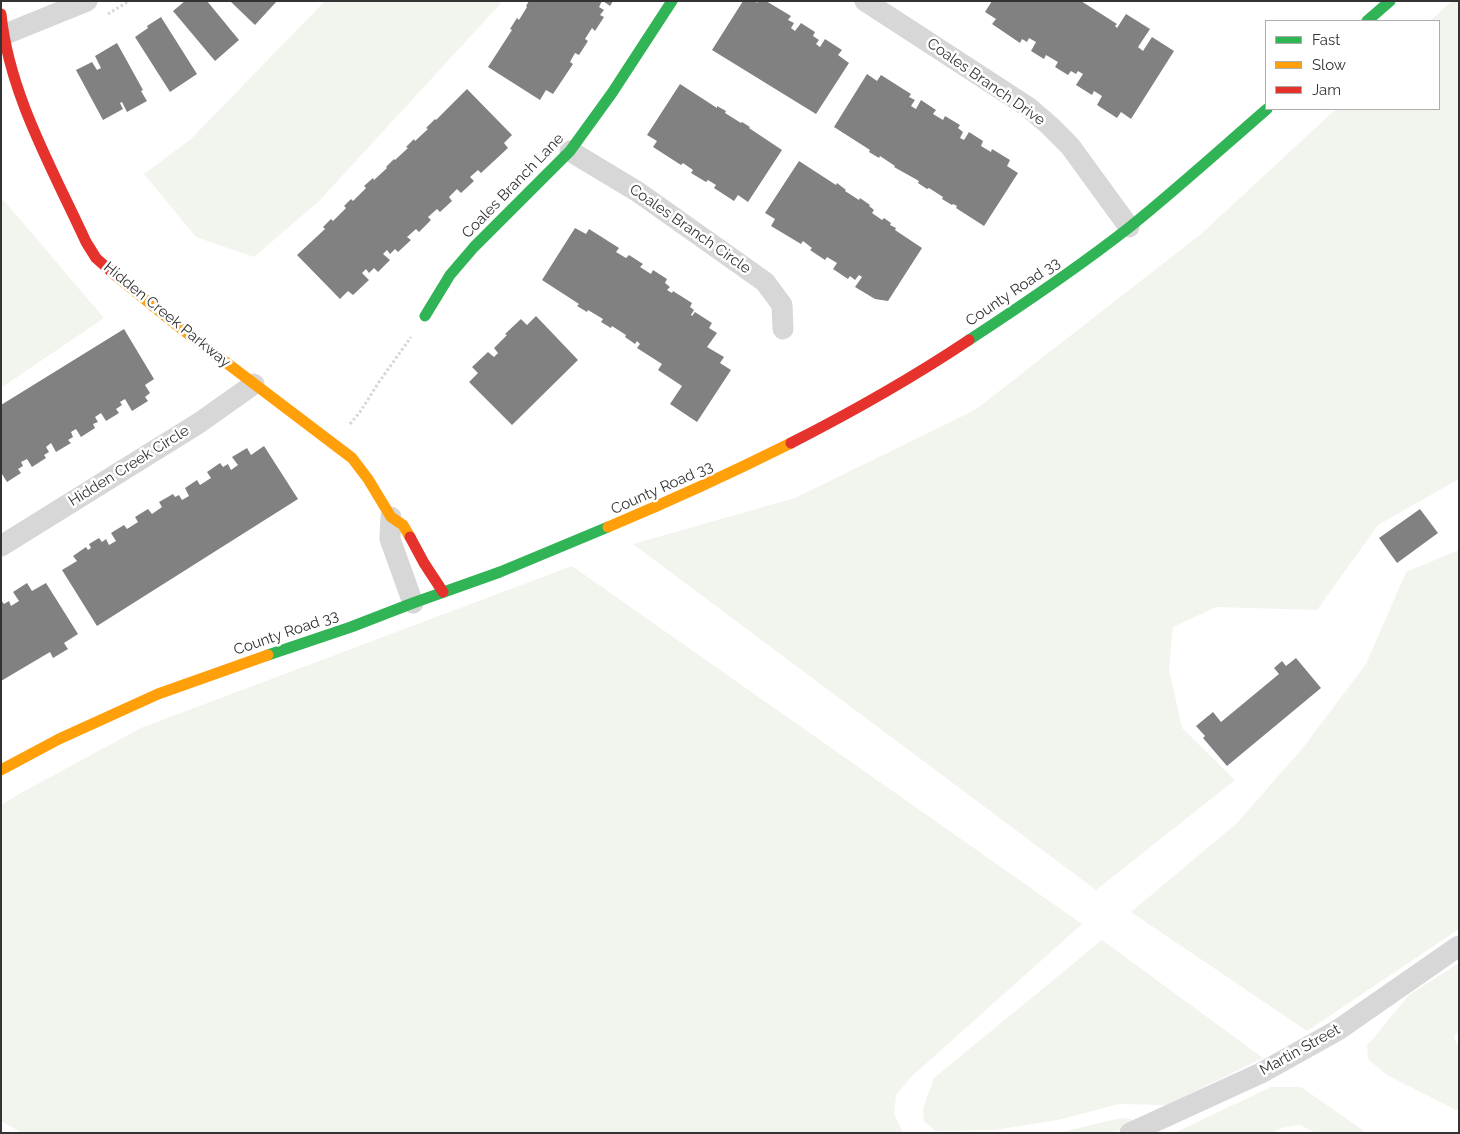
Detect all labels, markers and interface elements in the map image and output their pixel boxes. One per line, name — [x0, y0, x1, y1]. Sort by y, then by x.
legend — [1265, 20, 1440, 110]
text: Fast — [1312, 31, 1340, 49]
street label: Coales Branch Drive — [923, 34, 1049, 130]
text: Slow — [1312, 56, 1346, 74]
text: Jam — [1312, 81, 1341, 99]
street label: Coales Branch Lane — [458, 130, 568, 242]
street label: Coales Branch Circle — [626, 180, 754, 278]
street label: County Road 33 — [963, 254, 1063, 330]
street label: Hidden Creek Parkway — [100, 258, 234, 372]
street label: Hidden Creek Circle — [65, 422, 193, 510]
street label: County Road 33 — [608, 457, 716, 519]
street label: County Road 33 — [231, 607, 341, 659]
street label: Martin Street — [1257, 1021, 1343, 1079]

